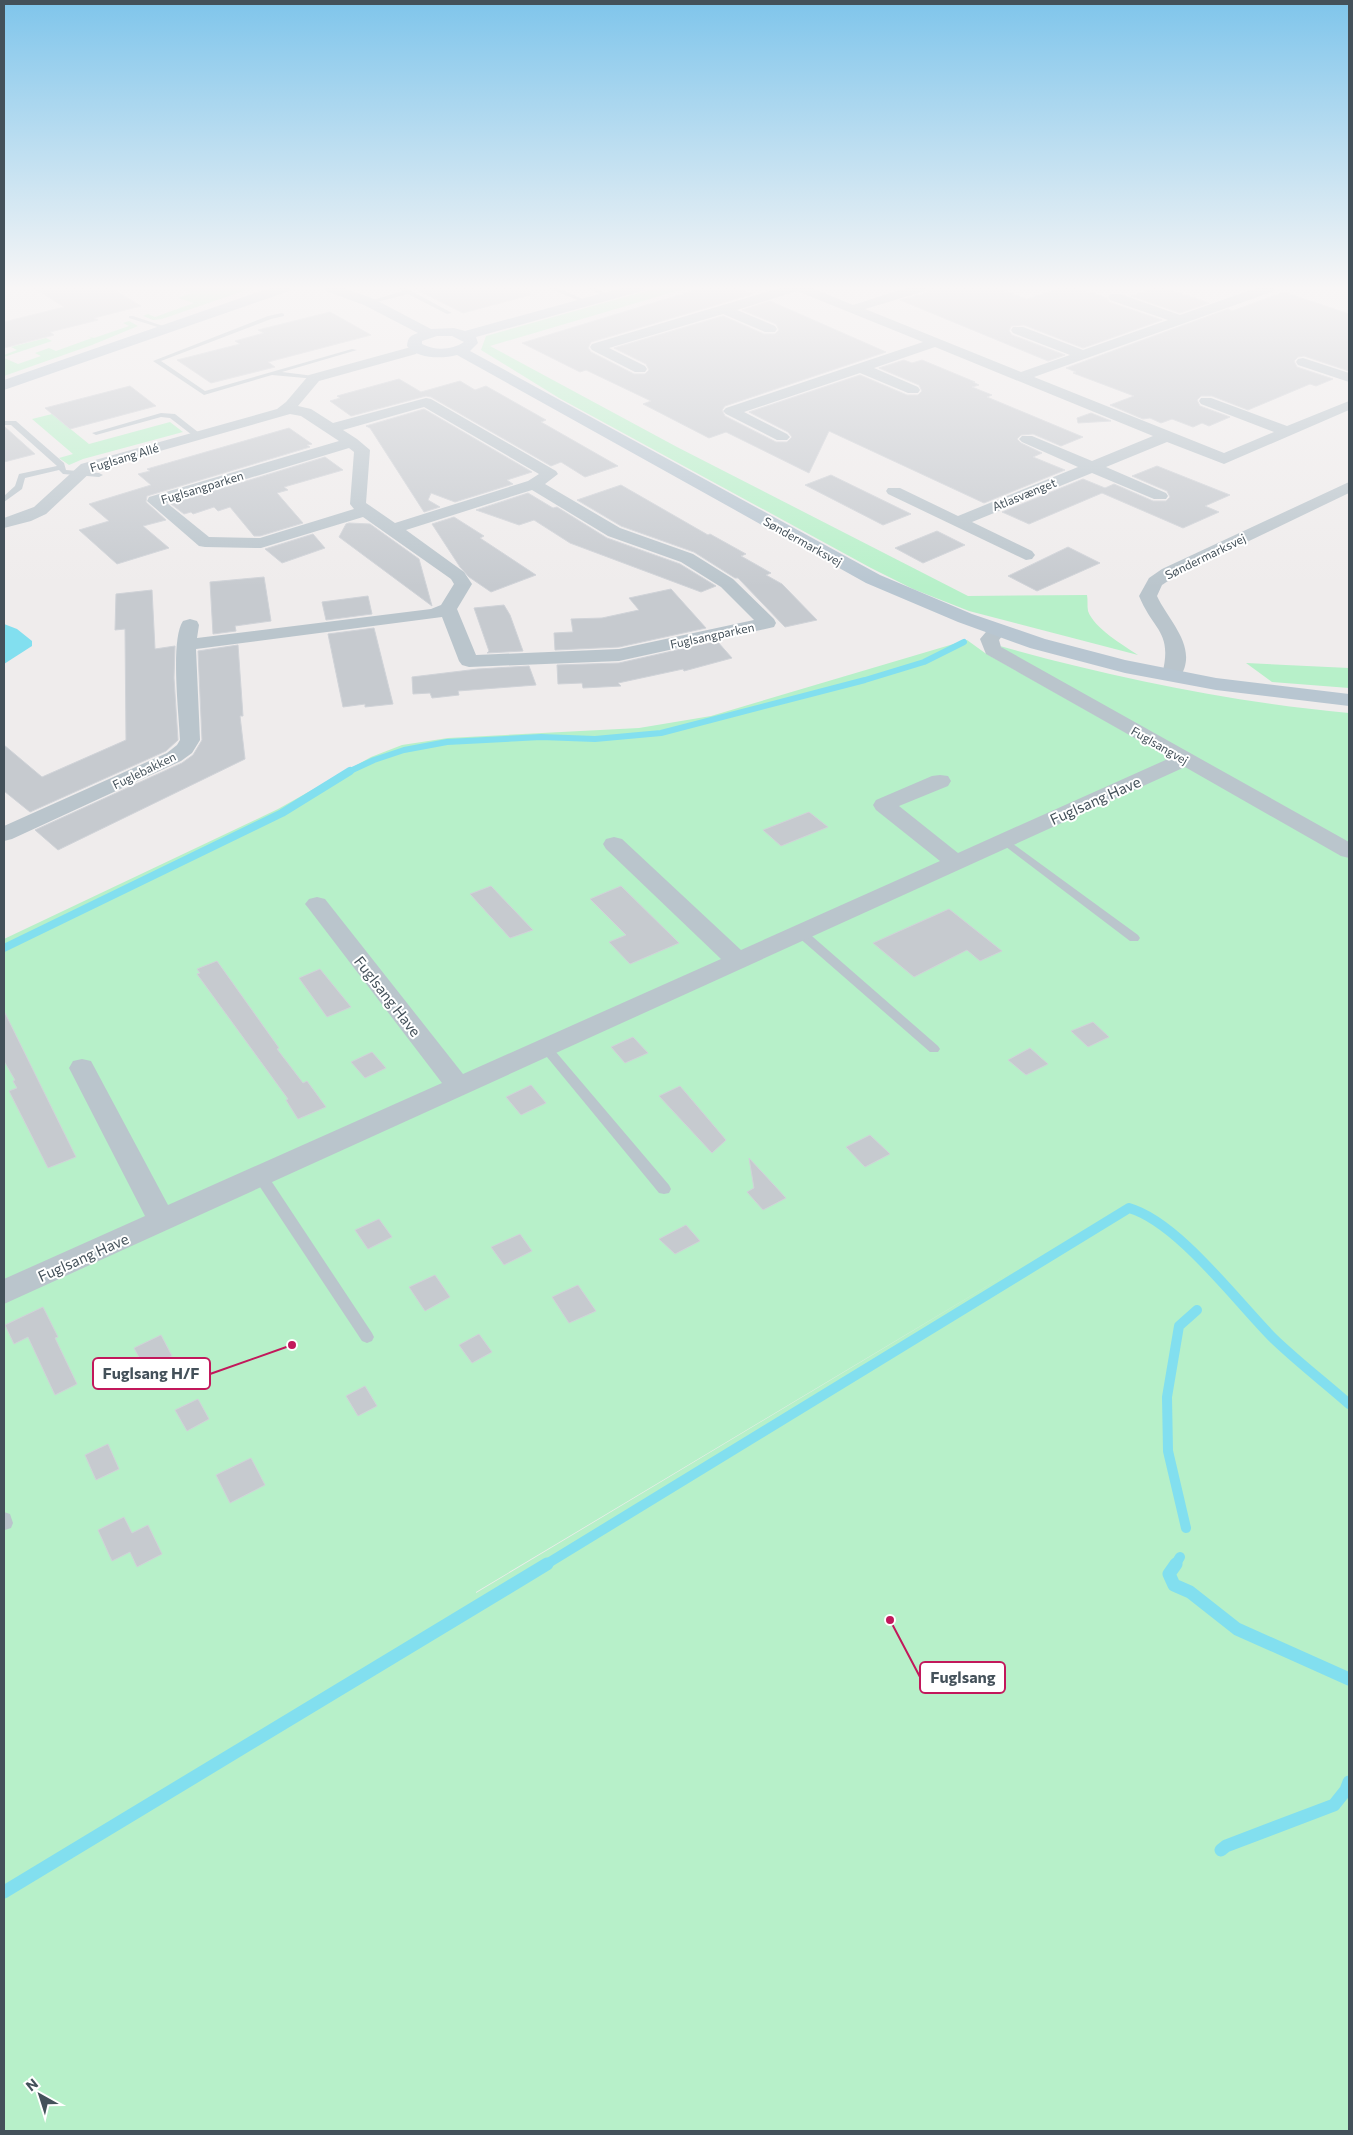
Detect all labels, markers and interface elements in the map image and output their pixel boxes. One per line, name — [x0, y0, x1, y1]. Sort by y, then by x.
street label: Fuglsang Allé — [88, 440, 160, 474]
street label: Fuglsangparken — [159, 468, 245, 506]
street label: Atlasvænget — [990, 475, 1058, 513]
street label: Søndermarksvej — [761, 514, 845, 568]
street label: Søndermarksvej — [1162, 530, 1248, 582]
street label: Fuglsangparken — [669, 619, 755, 651]
street label: Fuglsangvej — [1129, 723, 1191, 767]
street label: Fuglebakken — [110, 749, 178, 791]
street label: Fuglsang Have — [1047, 772, 1143, 828]
street label: Fuglsang Have — [351, 952, 425, 1040]
street label: Fuglsang Have — [35, 1229, 131, 1285]
callout: Fuglsang H/F — [93, 1358, 210, 1389]
text: Fuglsang H/F — [103, 1363, 199, 1382]
callout: Fuglsang — [920, 1662, 1005, 1693]
text: Fuglsang — [930, 1667, 996, 1686]
north arrow — [15, 2070, 65, 2120]
text: N — [22, 2075, 41, 2094]

